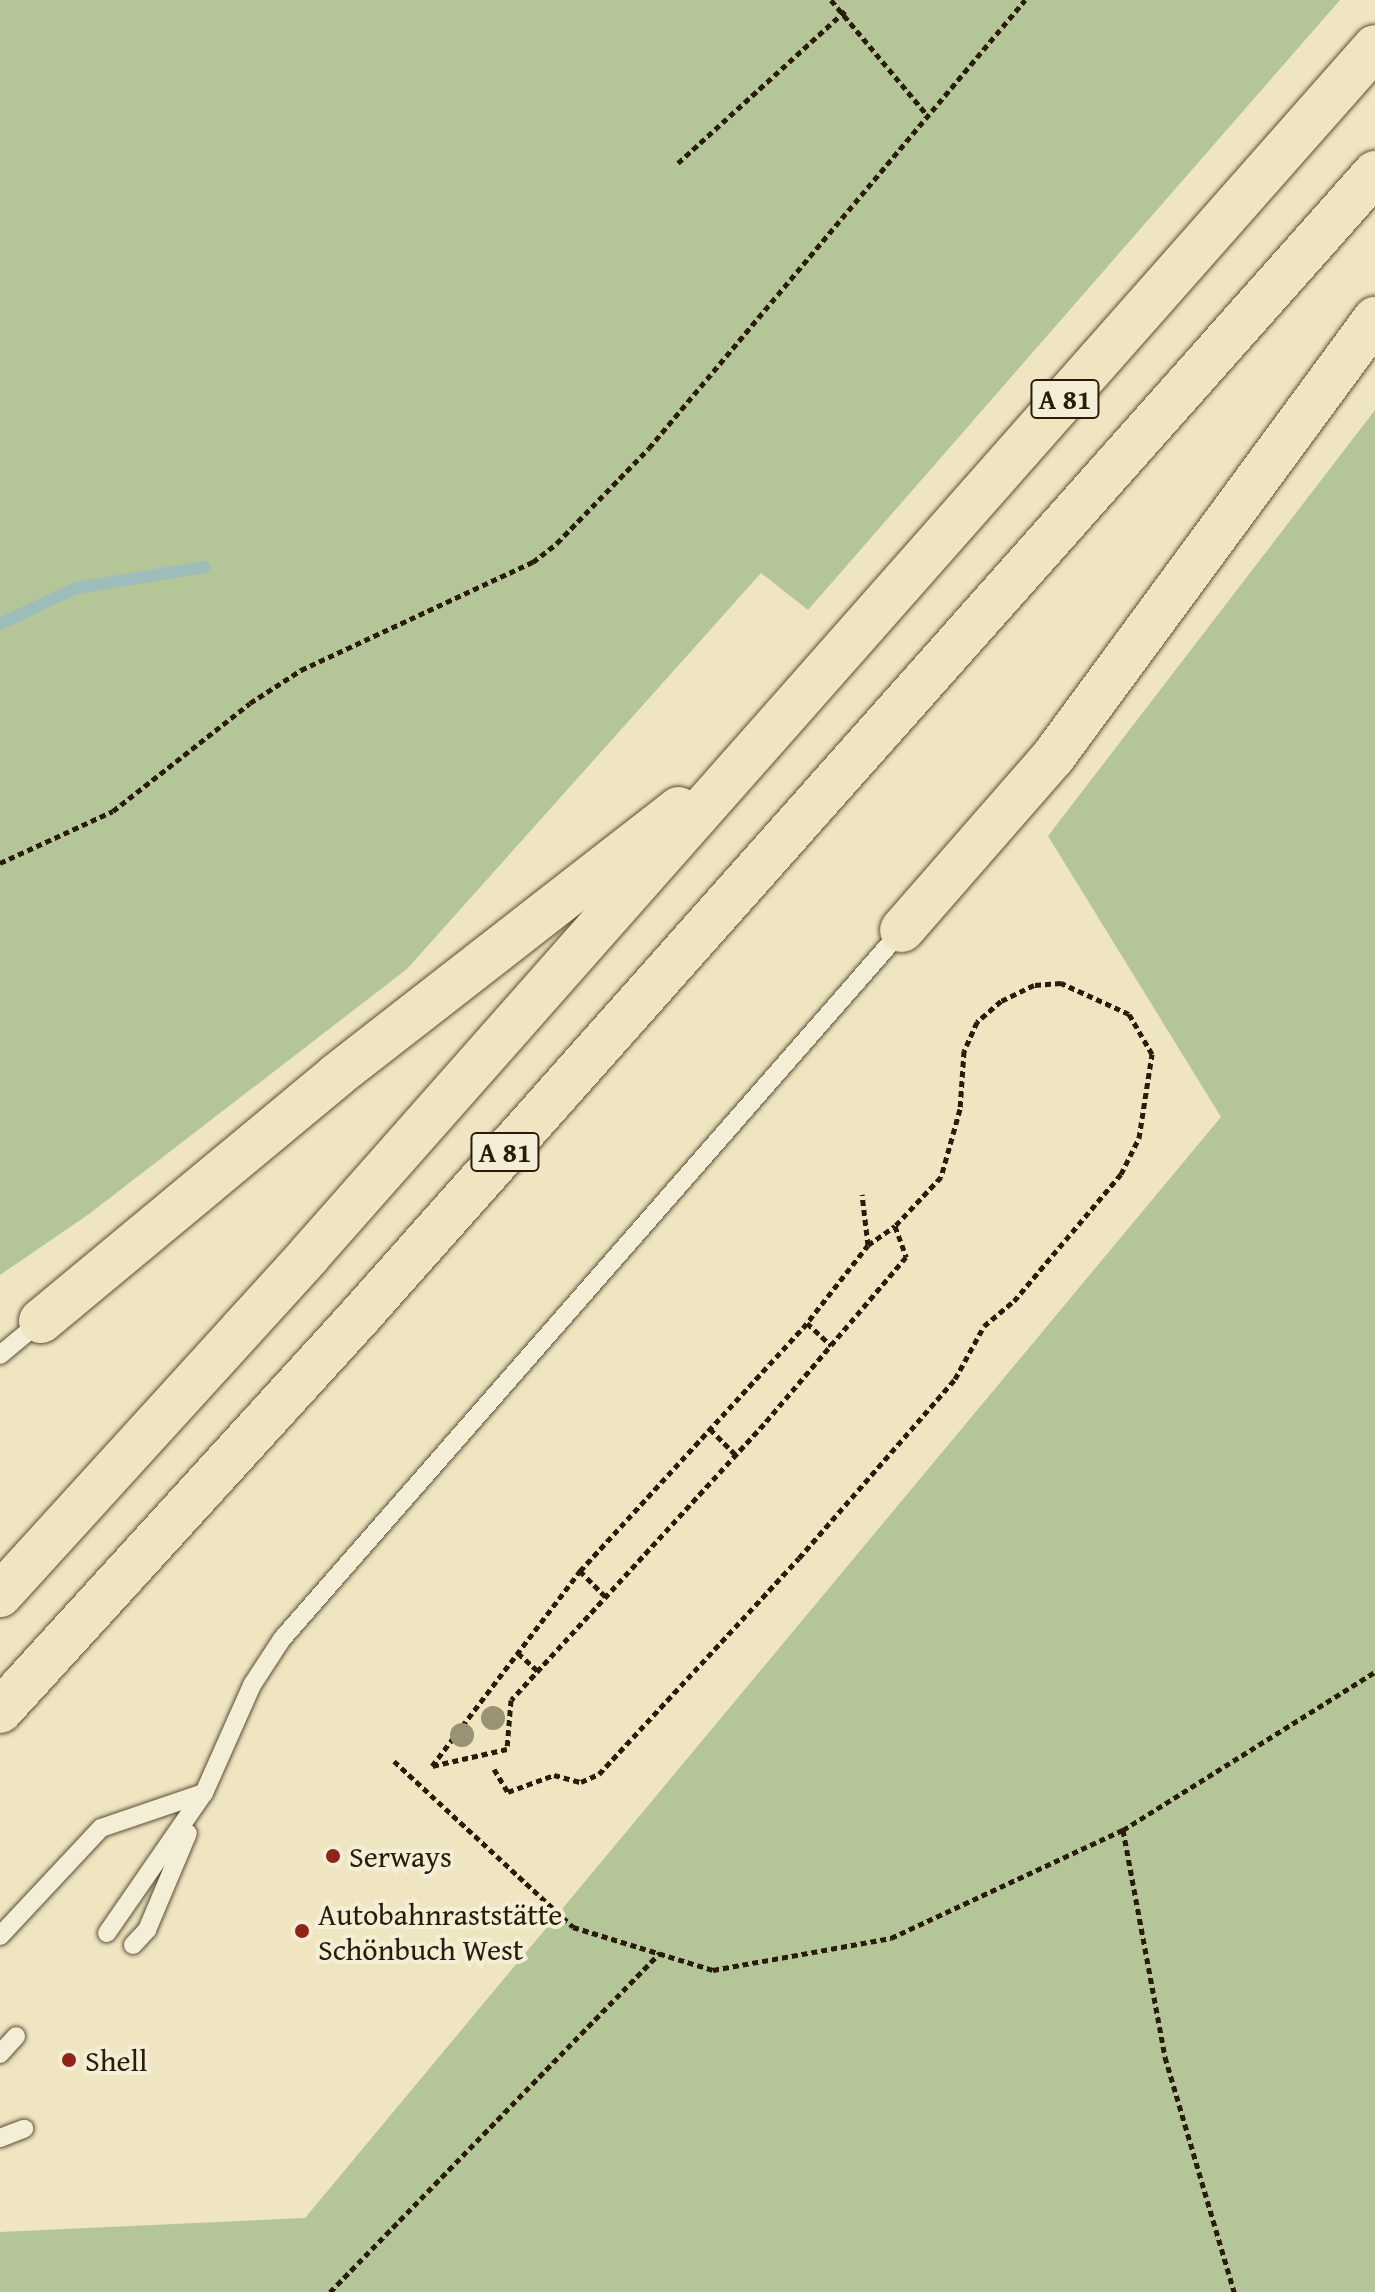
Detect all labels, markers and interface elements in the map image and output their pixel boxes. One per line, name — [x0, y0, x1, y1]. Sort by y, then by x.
road number: A 81 — [1029, 375, 1101, 423]
road number: A 81 — [469, 1128, 541, 1176]
place label: Serways — [349, 1838, 452, 1874]
marker: Serways — [324, 1847, 342, 1865]
place label: Autobahnraststätte Schönbuch West — [318, 1896, 562, 1966]
marker: Autobahnraststätte Schönbuch West — [293, 1922, 311, 1940]
place label: Shell — [85, 2042, 147, 2078]
marker: Shell — [60, 2051, 78, 2069]

